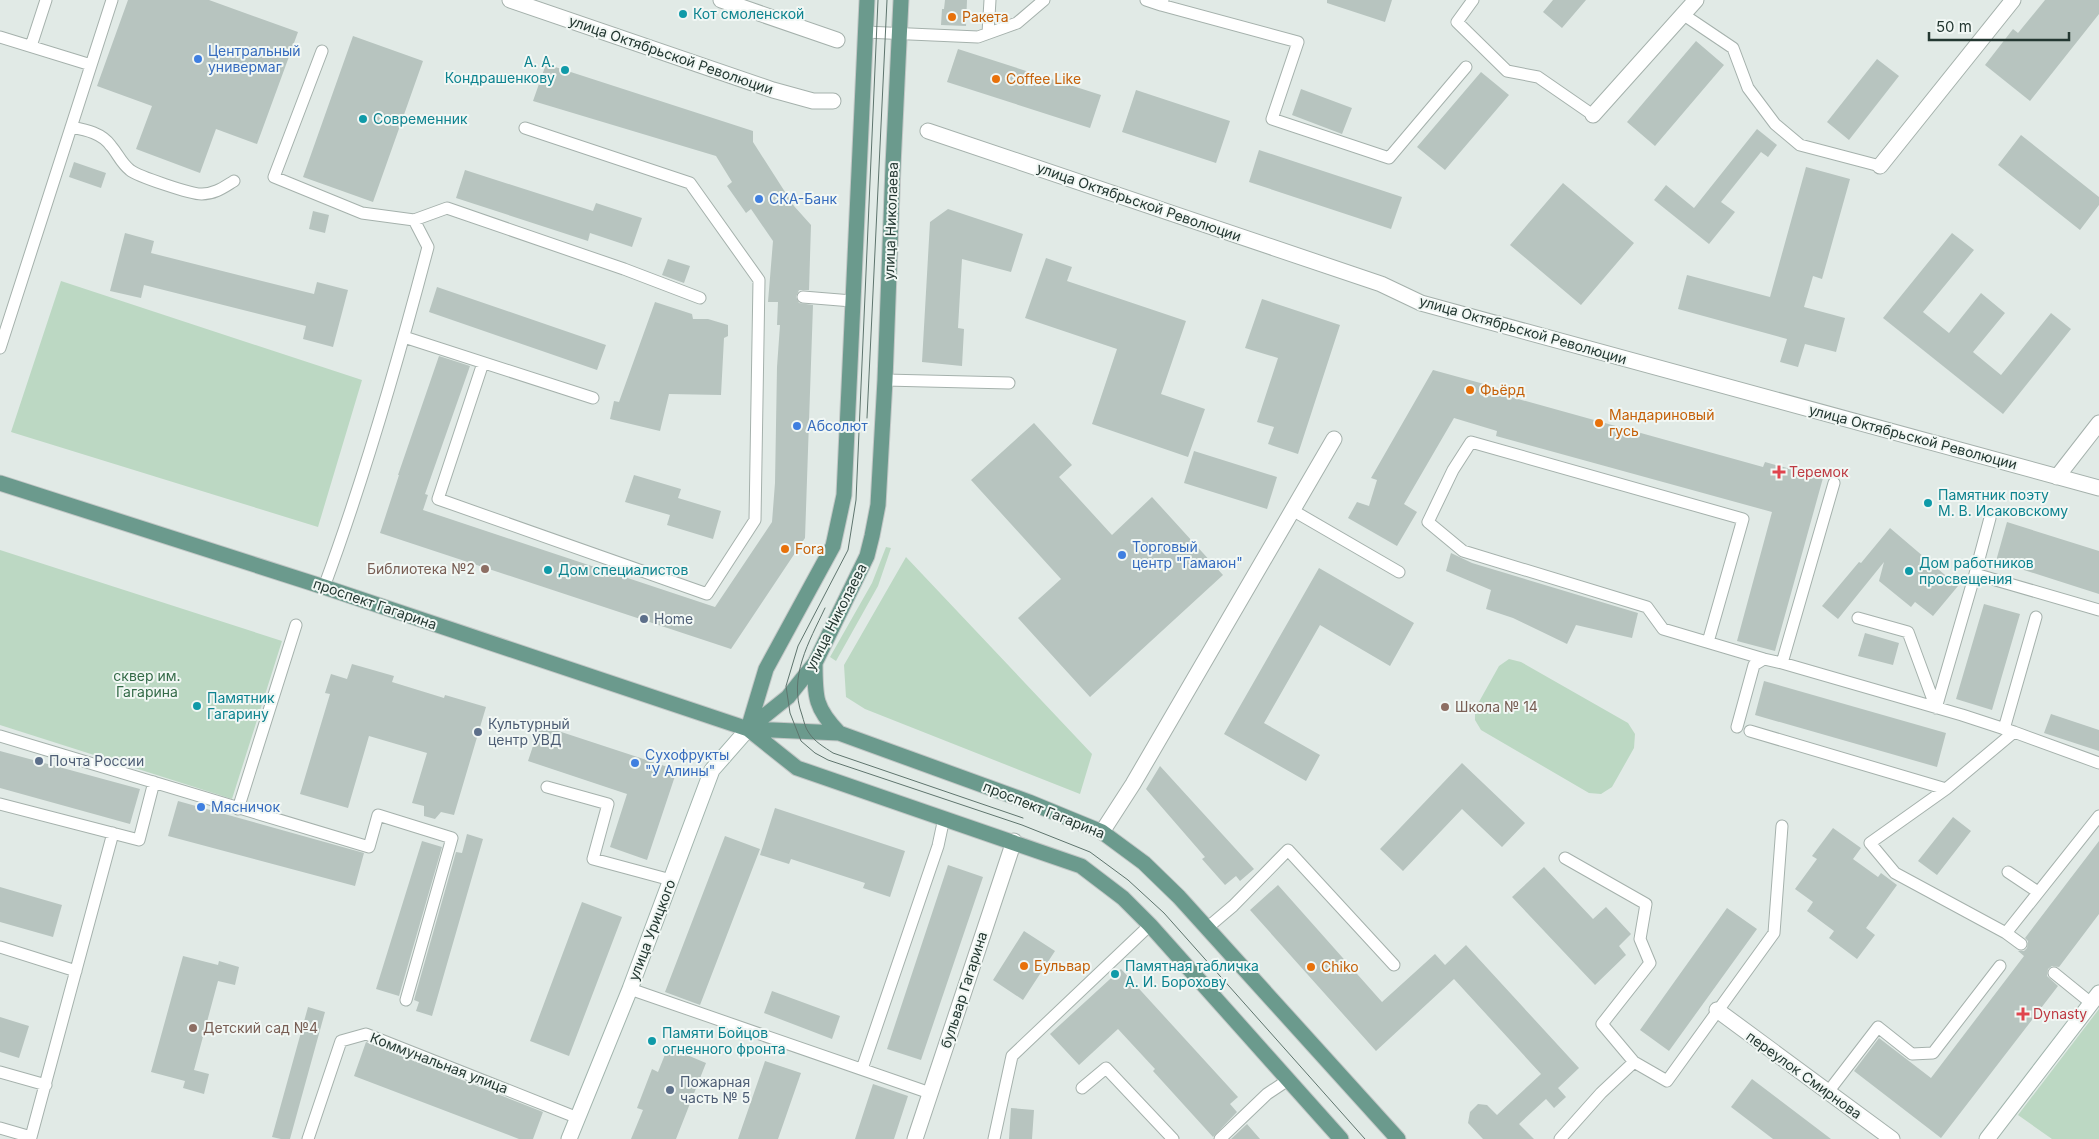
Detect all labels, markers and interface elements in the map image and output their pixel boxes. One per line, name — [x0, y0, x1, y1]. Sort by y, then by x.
place label: Кот смоленской — [693, 5, 804, 22]
marker: Кот смоленской — [677, 8, 689, 20]
place label: Ракета — [962, 8, 1009, 25]
scale bar — [1929, 10, 2069, 42]
street label: улица Октябрьской Революции — [567, 11, 776, 98]
marker: Ракета — [946, 11, 958, 23]
text: 50 m — [1936, 17, 1972, 36]
place label: Центральный универмаг — [208, 42, 301, 75]
marker: Центральный универмаг — [192, 53, 204, 65]
place label: А. А. Кондрашенкову — [445, 53, 555, 86]
marker: А. А. Кондрашенкову — [559, 64, 571, 76]
place label: Coffee Like — [1006, 70, 1081, 87]
marker: Coffee Like — [990, 73, 1002, 85]
place label: Современник — [373, 110, 468, 127]
marker: Современник — [357, 113, 369, 125]
street label: улица Октябрьской Революции — [1035, 158, 1244, 245]
street label: улица Николаева — [880, 162, 901, 280]
place label: СКА-Банк — [769, 190, 837, 207]
marker: СКА-Банк — [753, 193, 765, 205]
street label: улица Октябрьской Революции — [1417, 292, 1629, 367]
place label: Фьёрд — [1480, 381, 1525, 398]
marker: Фьёрд — [1464, 384, 1476, 396]
street label: улица Октябрьской Революции — [1807, 400, 2019, 473]
place label: Мандариновый гусь — [1609, 406, 1714, 439]
place label: Абсолют — [807, 417, 868, 434]
marker: Мандариновый гусь — [1593, 417, 1605, 429]
marker: Абсолют — [791, 420, 803, 432]
place label: Теремок — [1789, 463, 1849, 480]
marker: Теремок — [1773, 466, 1785, 478]
place label: Памятник поэту М. В. Исаковскому — [1938, 486, 2068, 519]
marker: Памятник поэту М. В. Исаковскому — [1922, 497, 1934, 509]
place label: Торговый центр "Гамаюн" — [1132, 538, 1243, 571]
place label: Fora — [795, 540, 824, 557]
marker: Fora — [779, 543, 791, 555]
marker: Торговый центр "Гамаюн" — [1116, 549, 1128, 561]
place label: Дом работников просвещения — [1919, 554, 2034, 587]
place label: Библиотека №2 — [367, 560, 475, 577]
street label: улица Николаева — [801, 560, 870, 673]
place label: Дом специалистов — [558, 561, 688, 578]
marker: Библиотека №2 — [479, 563, 491, 575]
marker: Дом специалистов — [542, 564, 554, 576]
marker: Дом работников просвещения — [1903, 565, 1915, 577]
street label: проспект Гагарина — [311, 574, 439, 633]
place label: Home — [654, 610, 693, 627]
marker: Home — [638, 613, 650, 625]
park label: сквер им. Гагарина — [113, 667, 181, 700]
place label: Памятник Гагарину — [207, 689, 275, 722]
place label: Школа № 14 — [1455, 698, 1538, 715]
marker: Памятник Гагарину — [191, 700, 203, 712]
marker: Школа № 14 — [1439, 701, 1451, 713]
place label: Культурный центр УВД — [488, 715, 570, 748]
marker: Культурный центр УВД — [472, 726, 484, 738]
place label: Сухофрукты "У Алины" — [645, 746, 729, 779]
place label: Почта России — [49, 752, 144, 769]
marker: Почта России — [33, 755, 45, 767]
marker: Сухофрукты "У Алины" — [629, 757, 641, 769]
street label: проспект Гагарина — [981, 777, 1107, 842]
place label: Мясничок — [211, 798, 280, 815]
marker: Мясничок — [195, 801, 207, 813]
street label: улица Урицкого — [624, 877, 679, 983]
street label: бульвар Гагарина — [937, 929, 990, 1050]
place label: Бульвар — [1034, 957, 1091, 974]
place label: Памятная табличка А. И. Борохову — [1125, 957, 1259, 990]
place label: Chiko — [1321, 958, 1359, 975]
marker: Бульвар — [1018, 960, 1030, 972]
marker: Chiko — [1305, 961, 1317, 973]
marker: Памятная табличка А. И. Борохову — [1109, 968, 1121, 980]
place label: Dynasty — [2033, 1005, 2087, 1022]
marker: Dynasty — [2017, 1008, 2029, 1020]
place label: Детский сад №4 — [203, 1019, 318, 1036]
marker: Детский сад №4 — [187, 1022, 199, 1034]
place label: Памяти Бойцов огненного фронта — [662, 1024, 786, 1057]
street label: переулок Смирнова — [1743, 1027, 1865, 1122]
street label: Коммунальная улица — [368, 1028, 511, 1097]
marker: Памяти Бойцов огненного фронта — [646, 1035, 658, 1047]
place label: Пожарная часть № 5 — [680, 1073, 750, 1106]
marker: Пожарная часть № 5 — [664, 1084, 676, 1096]

